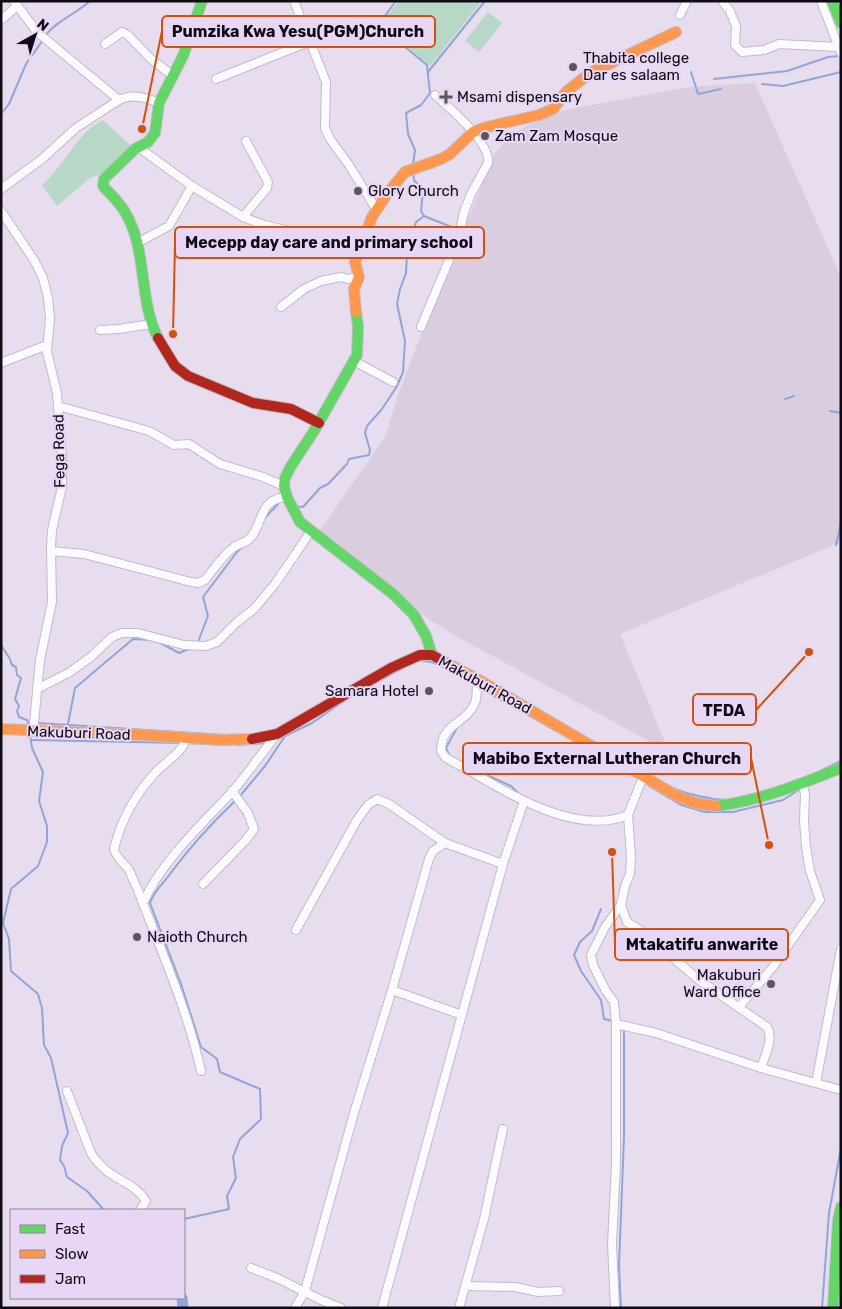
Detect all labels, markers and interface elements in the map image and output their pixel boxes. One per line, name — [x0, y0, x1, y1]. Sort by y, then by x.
north arrow — [10, 10, 60, 60]
text: N — [34, 16, 52, 35]
callout: Pumzika Kwa Yesu(PGM)Church — [162, 16, 435, 47]
text: Pumzika Kwa Yesu(PGM)Church — [172, 22, 424, 41]
place label: Thabita college Dar es salaam — [583, 49, 689, 84]
marker: Thabita college Dar es salaam — [567, 61, 579, 73]
place label: Msami dispensary — [457, 88, 582, 106]
marker: Msami dispensary — [439, 90, 453, 104]
place label: Zam Zam Mosque — [495, 127, 618, 145]
marker: Zam Zam Mosque — [479, 130, 491, 142]
place label: Glory Church — [368, 182, 459, 200]
marker: Glory Church — [352, 185, 364, 197]
callout: Mecepp day care and primary school — [175, 227, 484, 258]
text: Mecepp day care and primary school — [185, 233, 473, 252]
street label: Fega Road — [49, 414, 69, 488]
street label: Makuburi Road — [435, 652, 535, 718]
place label: Samara Hotel — [325, 682, 419, 700]
marker: Samara Hotel — [423, 685, 435, 697]
callout: TFDA — [693, 694, 756, 725]
text: TFDA — [703, 701, 746, 720]
street label: Makuburi Road — [27, 722, 131, 744]
callout: Mabibo External Lutheran Church — [463, 743, 751, 774]
text: Mabibo External Lutheran Church — [473, 749, 741, 768]
place label: Naioth Church — [147, 928, 248, 946]
callout: Mtakatifu anwarite — [615, 929, 788, 960]
marker: Naioth Church — [131, 931, 143, 943]
text: Mtakatifu anwarite — [626, 935, 778, 954]
place label: Makuburi Ward Office — [683, 966, 761, 1001]
marker: Makuburi Ward Office — [765, 978, 777, 990]
legend — [10, 1209, 185, 1299]
text: Fast — [55, 1220, 85, 1238]
text: Slow — [55, 1245, 88, 1263]
text: Jam — [55, 1270, 86, 1288]

